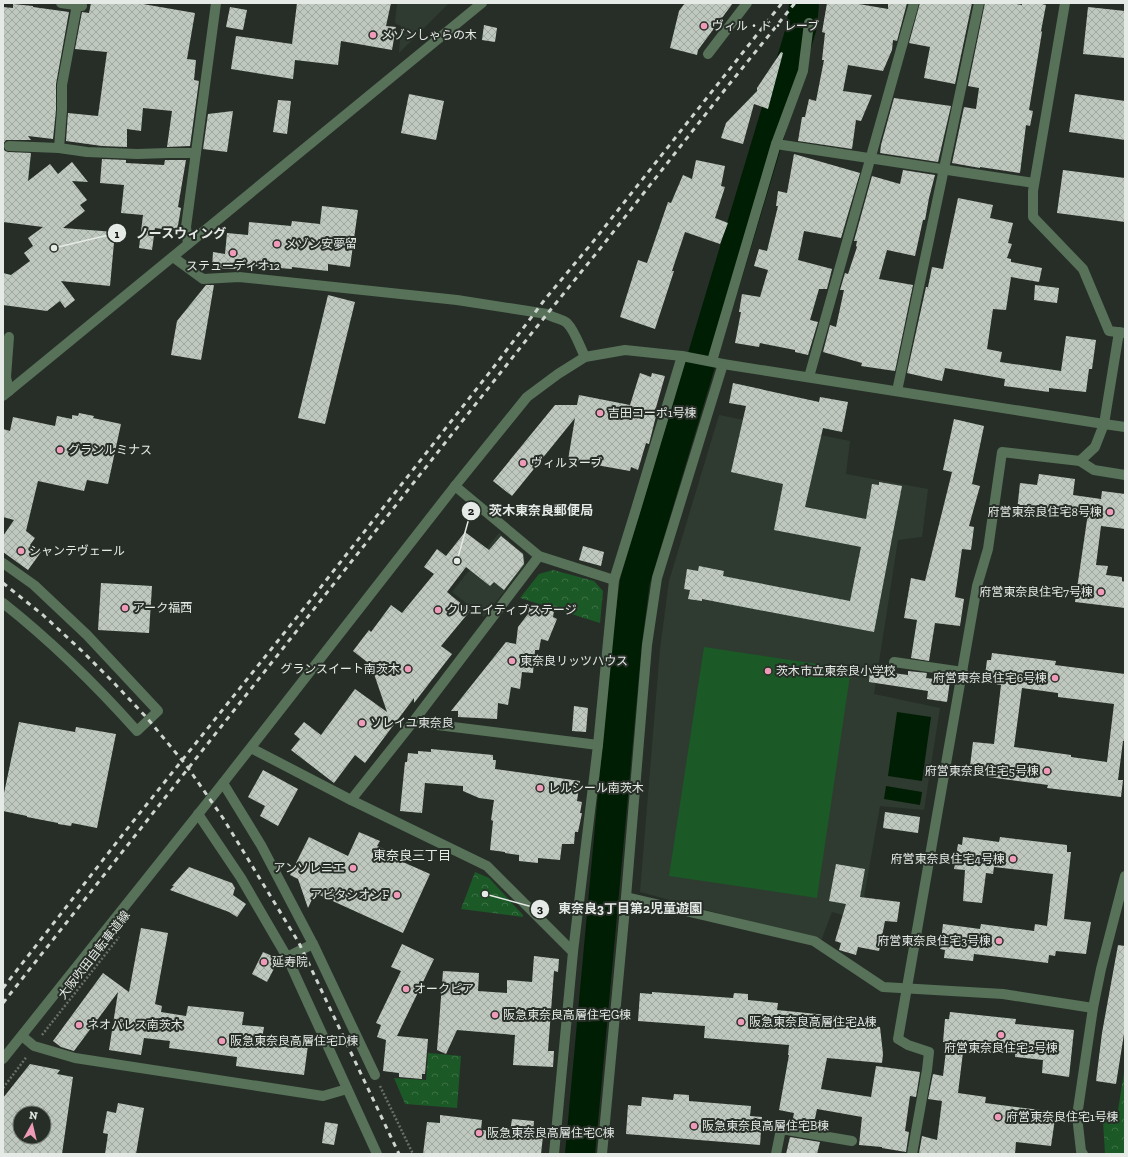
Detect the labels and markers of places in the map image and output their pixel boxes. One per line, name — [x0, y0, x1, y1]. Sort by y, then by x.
place label: ヴィル・ド・レーブ — [712, 19, 819, 33]
marker: ヴィル・ド・レーブ — [699, 21, 709, 31]
place label: メゾンしゃらの木 — [381, 28, 477, 42]
marker: メゾンしゃらの木 — [368, 30, 378, 40]
callout: ノースウィング — [107, 221, 234, 246]
place label: メゾン安夢留 — [285, 237, 357, 251]
marker: メゾン安夢留 — [272, 239, 282, 249]
marker: ステューディオ12 — [228, 248, 238, 258]
place label: ステューディオ12 — [186, 259, 280, 273]
place label: 吉田コーポ1号棟 — [608, 406, 697, 420]
marker: 吉田コーポ1号棟 — [595, 408, 605, 418]
place label: グランルミナス — [68, 443, 152, 457]
marker: グランルミナス — [55, 445, 65, 455]
place label: ヴィルヌーブ — [531, 456, 602, 470]
marker: ヴィルヌーブ — [518, 458, 528, 468]
callout: 茨木東奈良郵便局 — [461, 498, 601, 523]
place label: 府営東奈良住宅8号棟 — [988, 505, 1102, 519]
marker: 府営東奈良住宅8号棟 — [1105, 507, 1115, 517]
place label: シャンテヴェール — [29, 544, 125, 558]
marker: シャンテヴェール — [16, 546, 26, 556]
place label: 府営東奈良住宅7号棟 — [979, 585, 1093, 599]
marker: 府営東奈良住宅7号棟 — [1096, 587, 1106, 597]
place label: アーク福西 — [133, 601, 192, 615]
marker: アーク福西 — [120, 603, 130, 613]
place label: クリエイティブステージ — [446, 603, 577, 617]
marker: クリエイティブステージ — [433, 605, 443, 615]
place label: 東奈良リッツハウス — [520, 654, 628, 668]
marker: 東奈良リッツハウス — [507, 656, 517, 666]
place label: グランスイート南茨木 — [280, 662, 400, 676]
marker: グランスイート南茨木 — [403, 664, 413, 674]
place label: 茨木市立東奈良小学校 — [776, 664, 896, 678]
marker: 茨木市立東奈良小学校 — [763, 666, 773, 676]
place label: 府営東奈良住宅6号棟 — [933, 671, 1047, 685]
marker: 府営東奈良住宅6号棟 — [1050, 673, 1060, 683]
place label: ソレイユ東奈良 — [370, 716, 454, 730]
marker: ソレイユ東奈良 — [357, 718, 367, 728]
place label: 府営東奈良住宅5号棟 — [925, 764, 1039, 778]
marker: 府営東奈良住宅5号棟 — [1042, 766, 1052, 776]
place label: レルシール南茨木 — [548, 781, 644, 795]
marker: レルシール南茨木 — [535, 783, 545, 793]
place label: 府営東奈良住宅4号棟 — [891, 852, 1005, 866]
marker: 府営東奈良住宅4号棟 — [1008, 854, 1018, 864]
place label: アンソレニエ — [273, 861, 345, 875]
marker: アンソレニエ — [348, 863, 358, 873]
place label: アビタシオンF — [310, 888, 389, 902]
marker: アビタシオンF — [392, 890, 402, 900]
callout: 東奈良3丁目第2児童遊園 — [530, 896, 710, 921]
place label: 府営東奈良住宅3号棟 — [877, 934, 991, 948]
marker: 府営東奈良住宅3号棟 — [994, 936, 1004, 946]
place label: 延寿院 — [272, 955, 308, 969]
marker: 延寿院 — [259, 957, 269, 967]
place label: オークピア — [414, 982, 474, 996]
marker: オークピア — [401, 984, 411, 994]
place label: 阪急東奈良高層住宅G棟 — [503, 1008, 631, 1022]
marker: 阪急東奈良高層住宅G棟 — [490, 1010, 500, 1020]
place label: 阪急東奈良高層住宅A棟 — [749, 1015, 877, 1029]
marker: 阪急東奈良高層住宅A棟 — [736, 1017, 746, 1027]
place label: ネオパレス南茨木 — [87, 1018, 183, 1032]
marker: ネオパレス南茨木 — [74, 1020, 84, 1030]
marker: 府営東奈良住宅2号棟 — [996, 1030, 1006, 1040]
place label: 阪急東奈良高層住宅D棟 — [230, 1034, 358, 1048]
marker: 阪急東奈良高層住宅D棟 — [217, 1036, 227, 1046]
place label: 府営東奈良住宅2号棟 — [944, 1041, 1058, 1055]
place label: 府営東奈良住宅1号棟 — [1006, 1110, 1119, 1124]
marker: 府営東奈良住宅1号棟 — [993, 1112, 1003, 1122]
place label: 阪急東奈良高層住宅B棟 — [702, 1119, 829, 1133]
marker: 阪急東奈良高層住宅B棟 — [689, 1121, 699, 1131]
place label: 阪急東奈良高層住宅C棟 — [487, 1126, 615, 1140]
marker: 阪急東奈良高層住宅C棟 — [474, 1128, 484, 1138]

